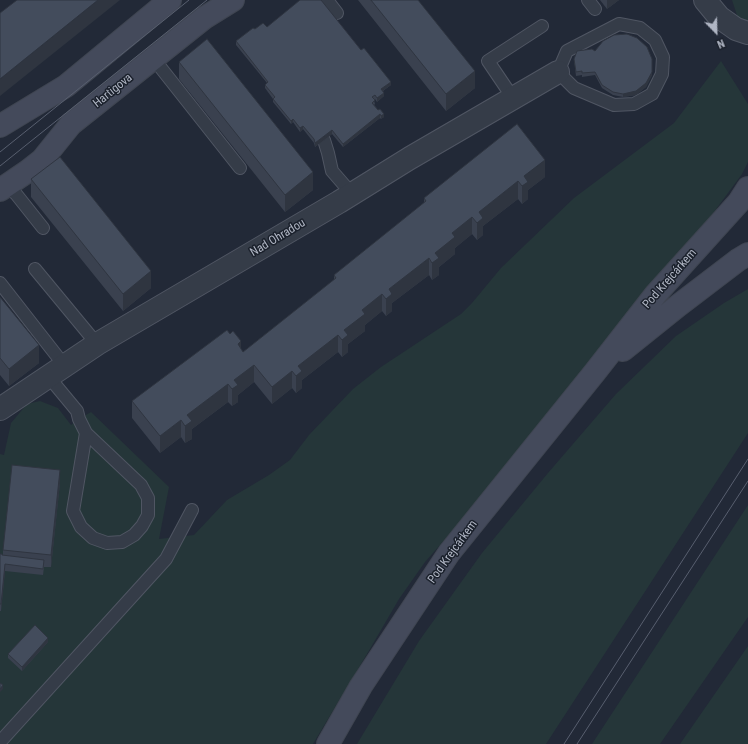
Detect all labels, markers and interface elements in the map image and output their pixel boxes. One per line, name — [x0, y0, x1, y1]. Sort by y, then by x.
north arrow — [696, 12, 736, 52]
text: N — [715, 36, 727, 51]
street label: Hartigova — [91, 71, 135, 111]
street label: Nad Ohradou — [248, 216, 308, 260]
street label: Pod Krejcárkem — [640, 246, 700, 312]
street label: Pod Krejcárkem — [425, 518, 481, 586]

